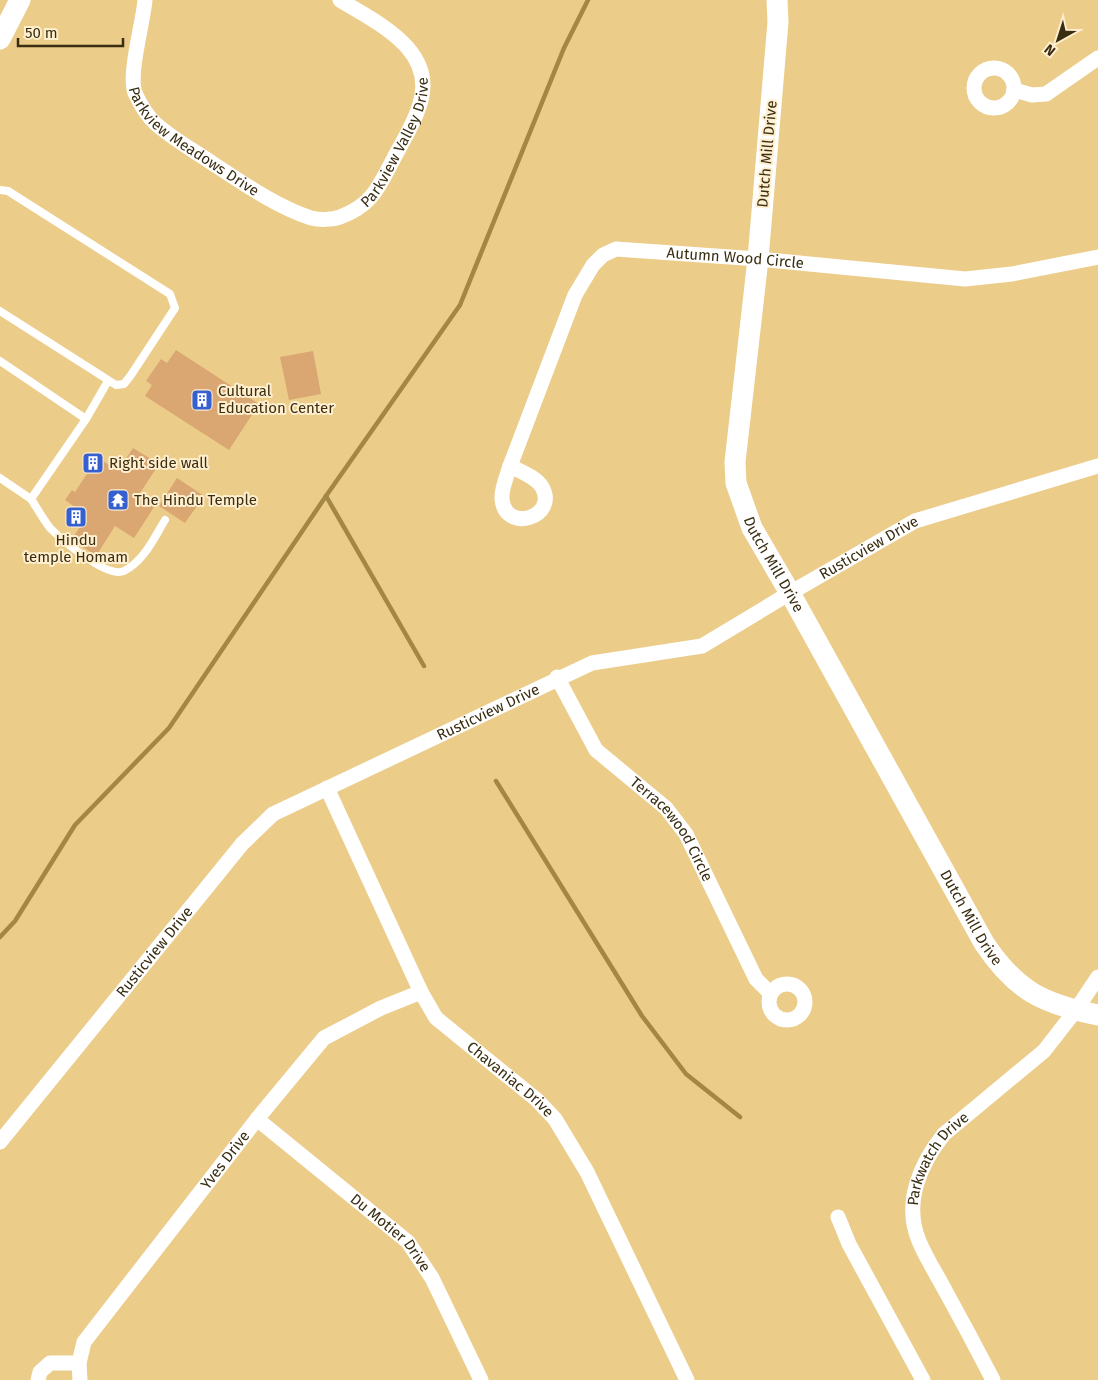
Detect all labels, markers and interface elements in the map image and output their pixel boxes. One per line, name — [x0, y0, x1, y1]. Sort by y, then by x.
scale bar — [18, 15, 122, 47]
north arrow — [1033, 15, 1083, 65]
text: 50 m — [25, 24, 58, 42]
text: N — [1041, 40, 1059, 59]
street label: Parkview Valley Drive — [357, 76, 432, 211]
street label: Parkview Meadows Drive — [125, 85, 262, 200]
street label: Dutch Mill Drive — [753, 100, 781, 208]
street label: Autumn Wood Circle — [666, 244, 805, 272]
place label: Cultural Education Center — [218, 382, 334, 417]
building icon: Cultural Education Center — [190, 388, 214, 412]
building icon: Right side wall — [81, 451, 105, 475]
place label: Right side wall — [109, 454, 209, 472]
temple icon: The Hindu Temple — [106, 488, 130, 512]
place label: The Hindu Temple — [134, 491, 257, 509]
building icon: Hindu temple Homam — [64, 505, 88, 529]
street label: Rusticview Drive — [816, 512, 922, 583]
street label: Dutch Mill Drive — [740, 514, 808, 615]
place label: Hindu temple Homam — [24, 531, 128, 566]
street label: Rusticview Drive — [434, 680, 542, 744]
street label: Terracewood Circle — [626, 773, 717, 884]
street label: Dutch Mill Drive — [936, 867, 1006, 969]
street label: Rusticview Drive — [112, 903, 197, 1001]
street label: Chavaniac Drive — [463, 1038, 557, 1121]
street label: Parkwatch Drive — [904, 1108, 972, 1206]
street label: Yves Drive — [197, 1127, 254, 1193]
street label: Du Motier Drive — [347, 1190, 434, 1275]

